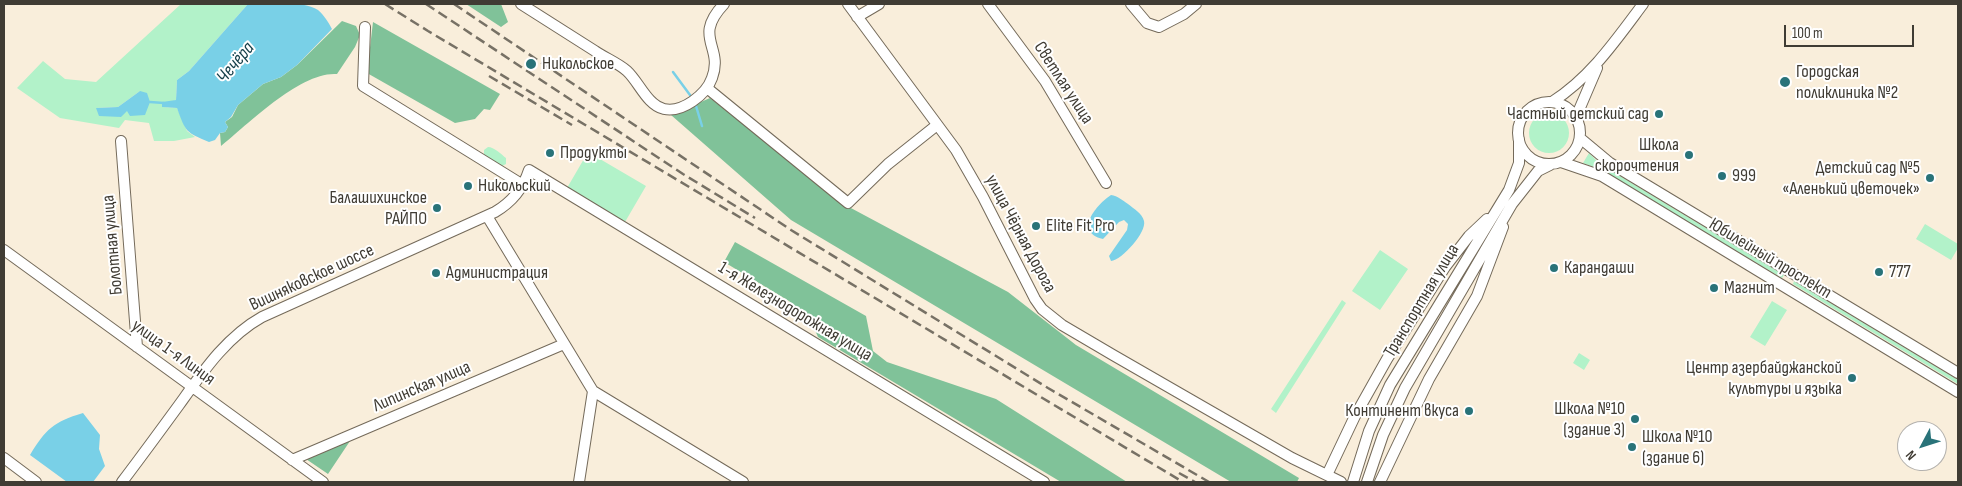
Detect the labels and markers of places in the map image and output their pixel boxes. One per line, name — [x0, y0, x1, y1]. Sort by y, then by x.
place label: Никольское — [542, 53, 614, 75]
marker: Никольское — [524, 57, 538, 71]
place label: Городская поликлиника №2 — [1796, 61, 1898, 104]
marker: Городская поликлиника №2 — [1778, 75, 1792, 89]
place label: Частный детский сад — [1507, 103, 1649, 125]
marker: Частный детский сад — [1653, 108, 1665, 120]
place label: Школа скорочтения — [1595, 134, 1679, 176]
place label: Продукты — [560, 142, 627, 164]
marker: Продукты — [544, 147, 556, 159]
marker: Школа скорочтения — [1683, 149, 1695, 161]
place label: Детский сад №5 «Аленький цветочек» — [1782, 157, 1920, 200]
place label: 999 — [1732, 165, 1756, 187]
marker: 999 — [1716, 170, 1728, 182]
marker: Детский сад №5 «Аленький цветочек» — [1924, 172, 1936, 184]
place label: Никольский — [478, 175, 551, 197]
marker: Никольский — [462, 180, 474, 192]
place label: Балашихинское РАЙПО — [330, 187, 427, 230]
marker: Балашихинское РАЙПО — [431, 202, 443, 214]
place label: Elite Fit Pro — [1046, 215, 1115, 237]
marker: Elite Fit Pro — [1030, 220, 1042, 232]
place label: Карандаши — [1564, 257, 1634, 279]
place label: 777 — [1889, 261, 1911, 283]
place label: Администрация — [446, 262, 548, 284]
marker: Карандаши — [1548, 262, 1560, 274]
marker: 777 — [1873, 266, 1885, 278]
marker: Администрация — [430, 267, 442, 279]
place label: Магнит — [1724, 277, 1775, 299]
marker: Магнит — [1708, 282, 1720, 294]
place label: Центр азербайджанской культуры и языка — [1686, 357, 1842, 399]
marker: Центр азербайджанской культуры и языка — [1846, 372, 1858, 384]
place label: Школа №10 (здание 3) — [1554, 398, 1625, 440]
place label: Континент вкуса — [1345, 400, 1459, 422]
marker: Континент вкуса — [1463, 405, 1475, 417]
marker: Школа №10 (здание 3) — [1629, 413, 1641, 425]
place label: Школа №10 (здание 6) — [1642, 426, 1713, 468]
marker: Школа №10 (здание 6) — [1626, 441, 1638, 453]

